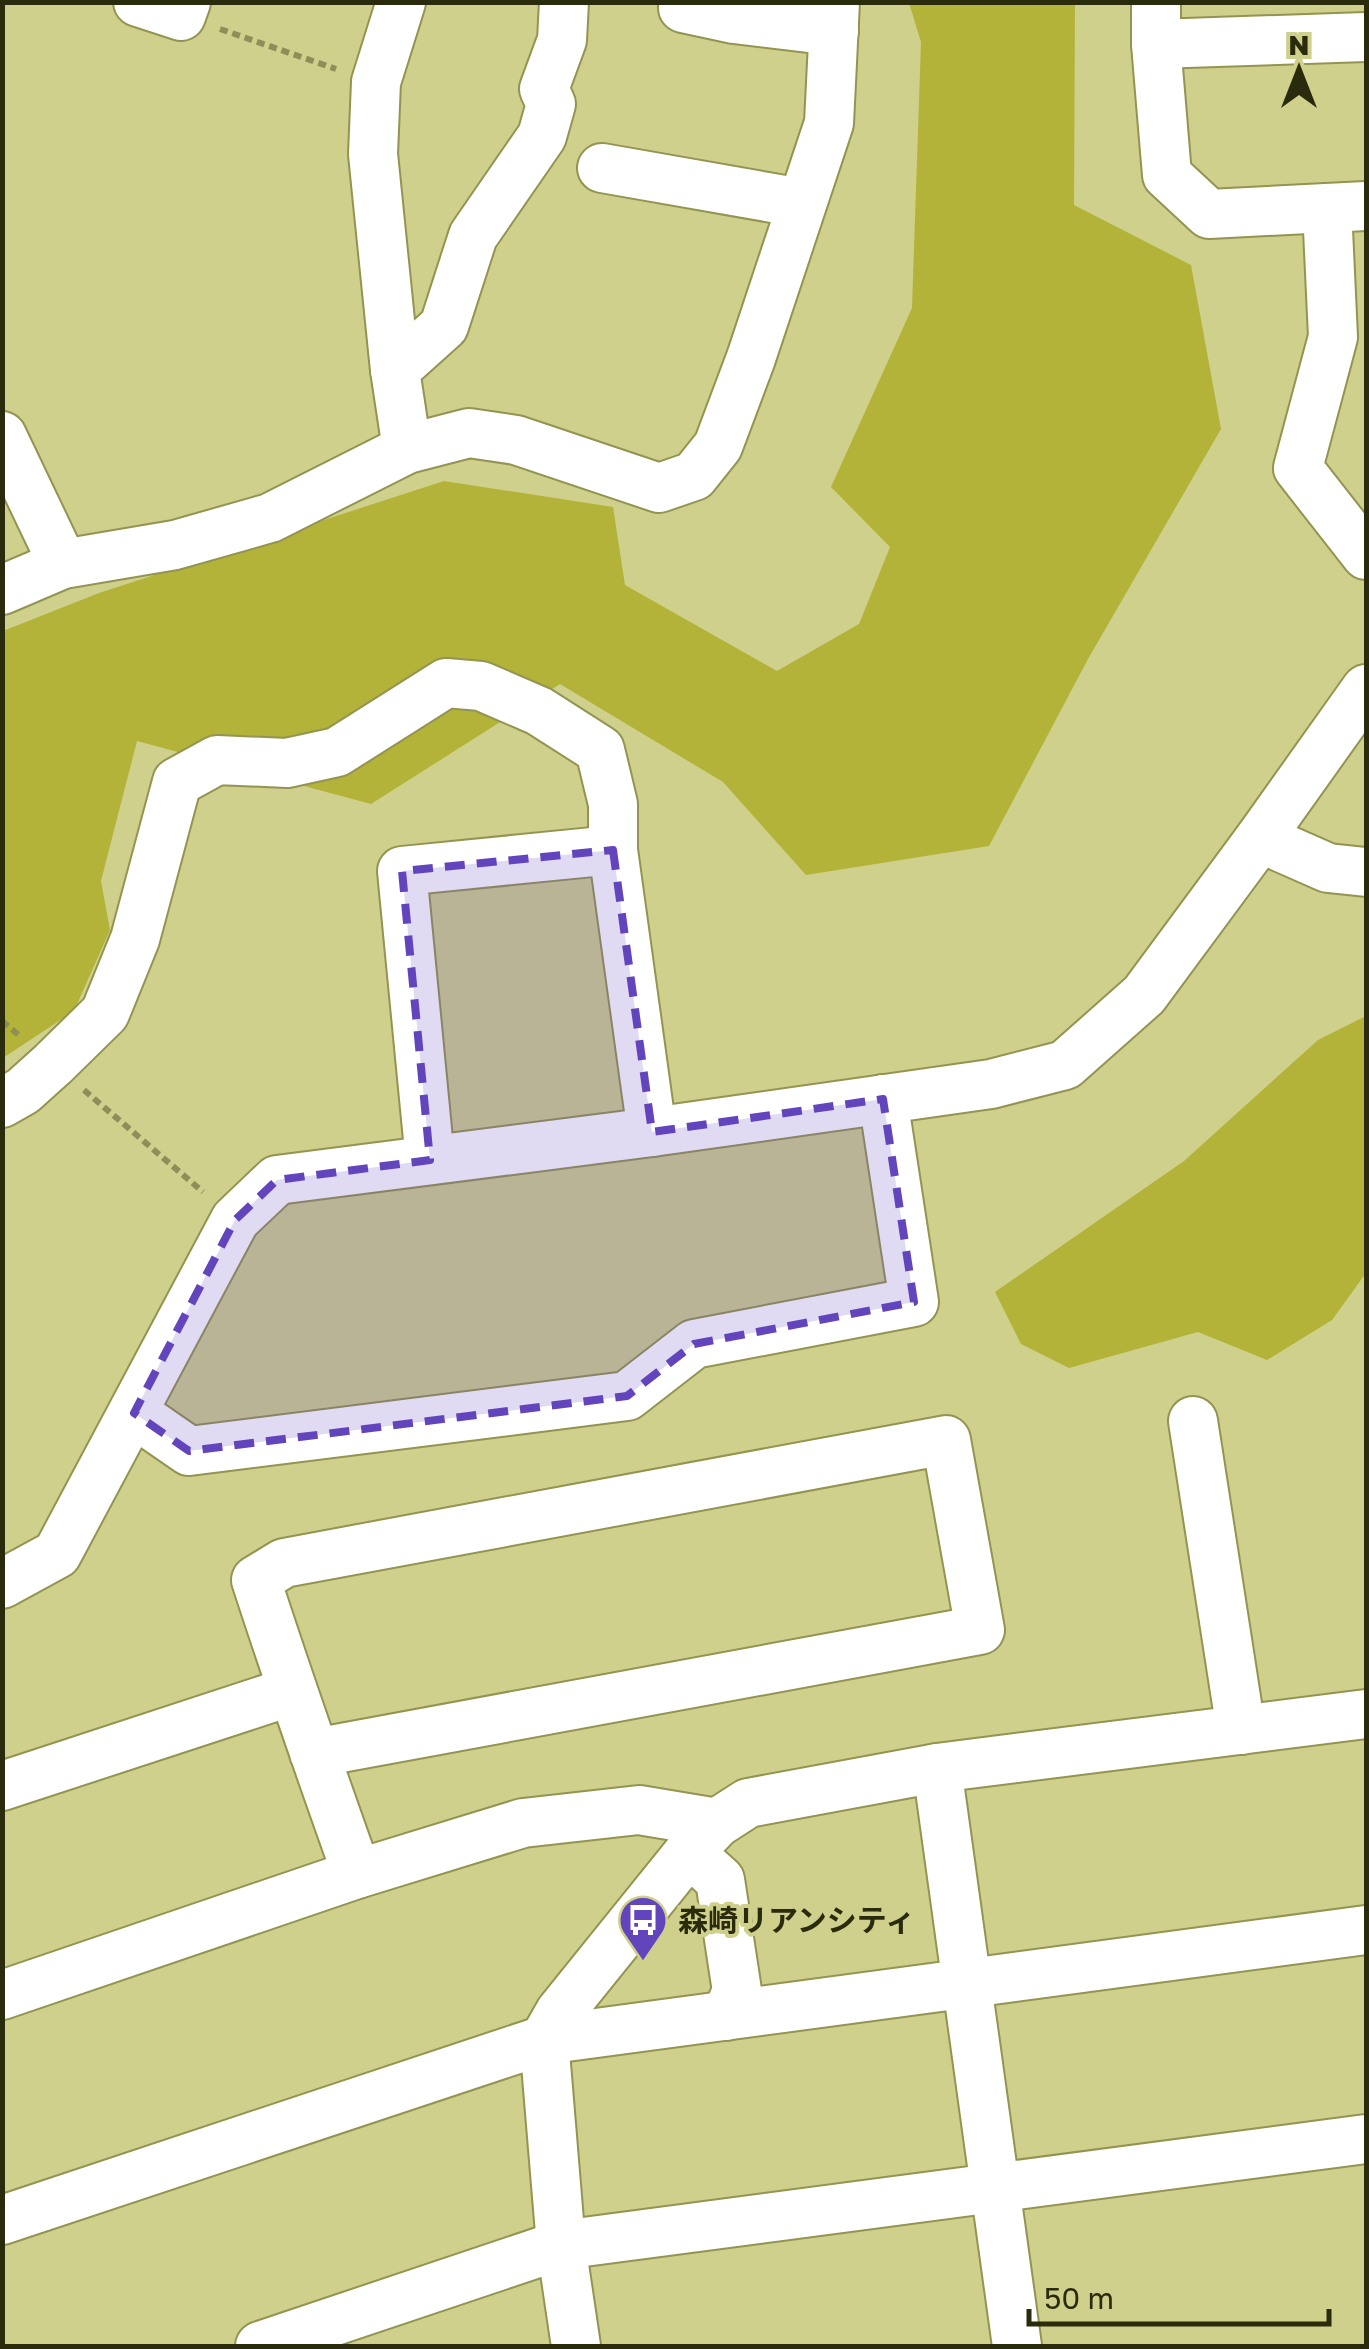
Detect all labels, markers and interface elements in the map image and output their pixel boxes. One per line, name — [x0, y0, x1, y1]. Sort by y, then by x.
north arrow — [1249, 20, 1349, 120]
text: N — [1288, 28, 1310, 61]
bus stop icon: 森崎リアンシティ — [617, 1894, 669, 1962]
place label: 森崎リアンシティ — [678, 1902, 915, 1938]
scale bar — [1029, 2264, 1329, 2326]
text: 50 m — [1044, 2280, 1114, 2316]

